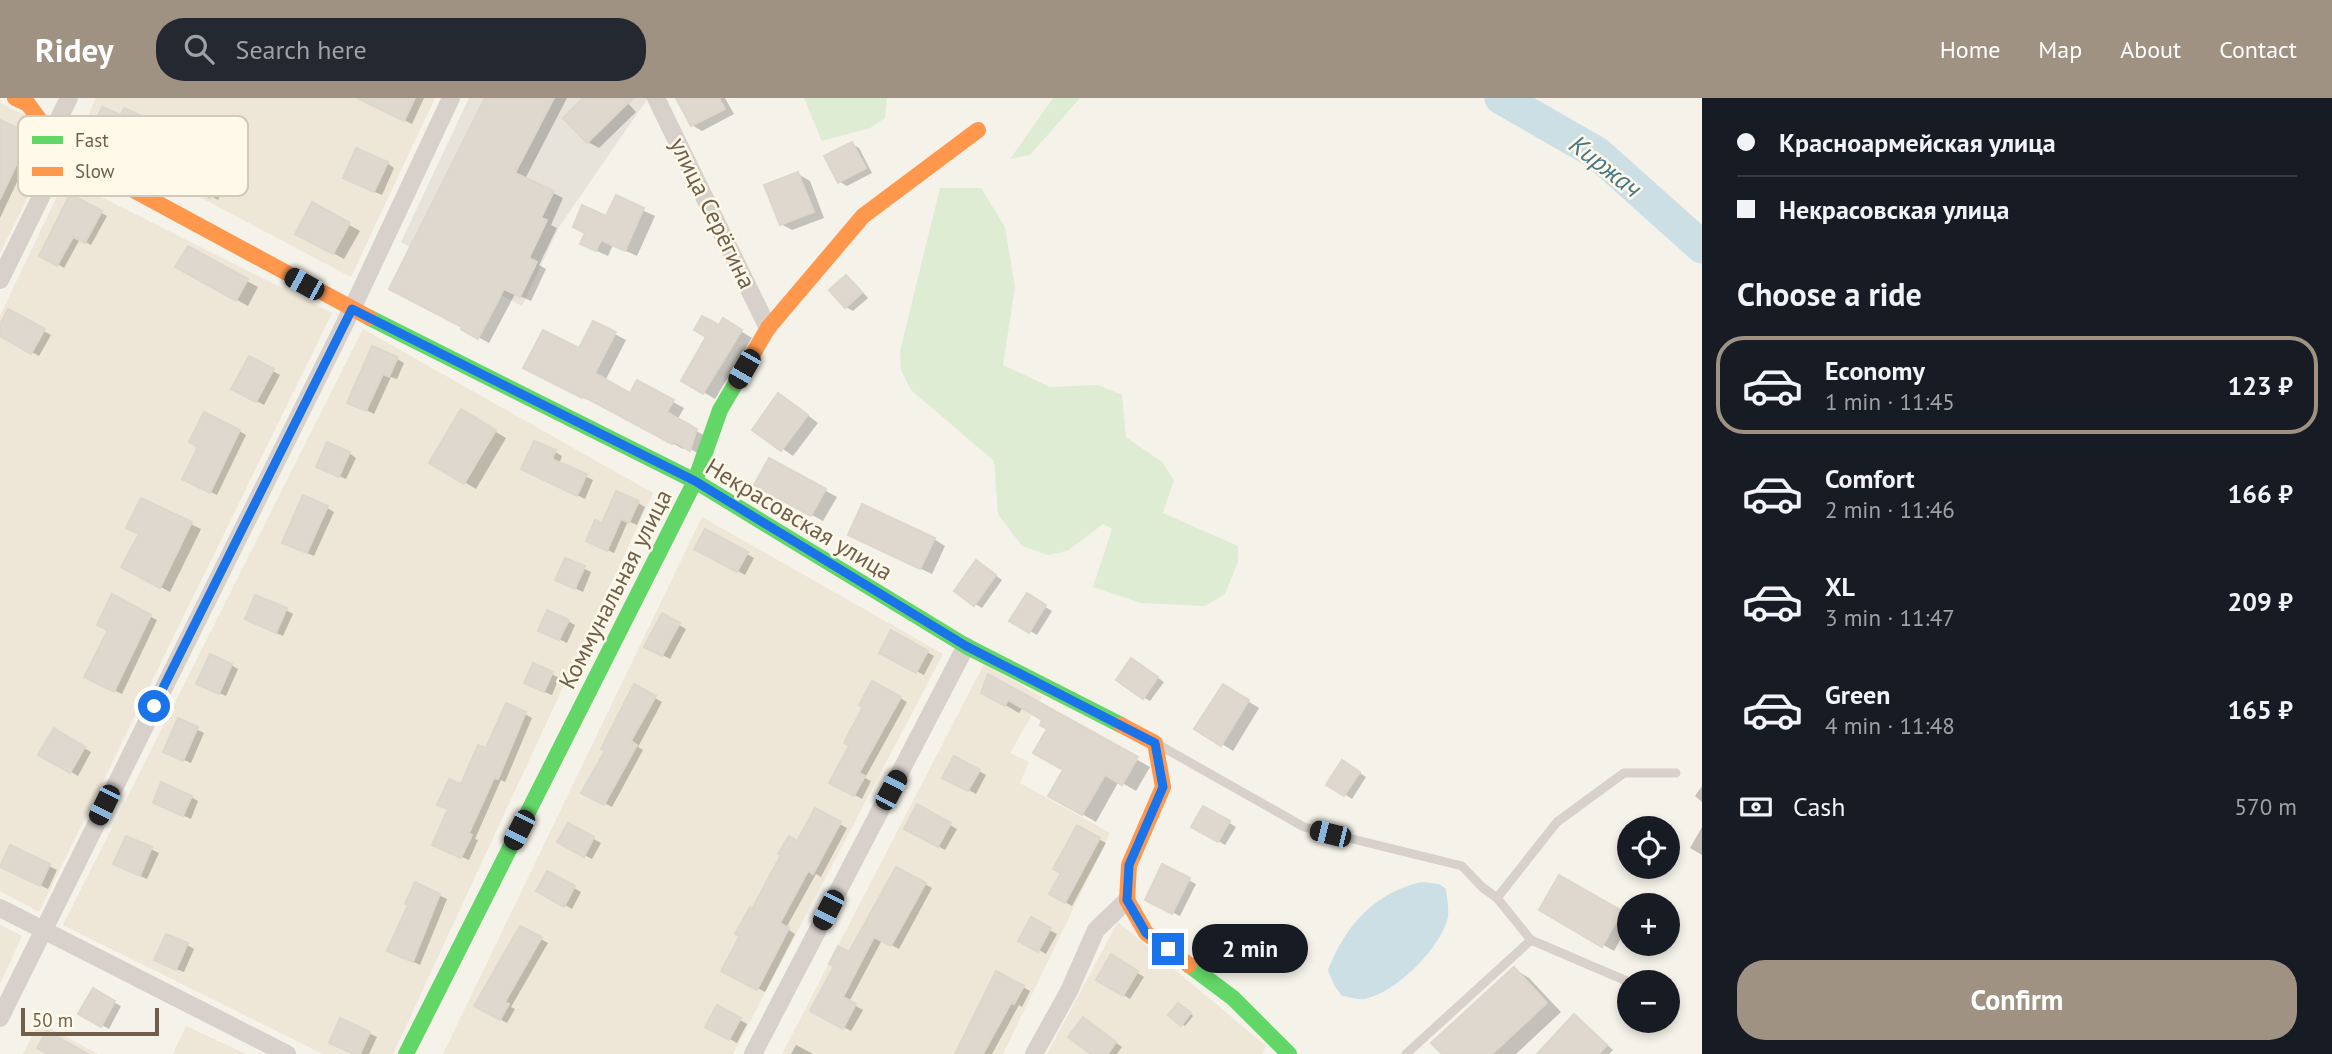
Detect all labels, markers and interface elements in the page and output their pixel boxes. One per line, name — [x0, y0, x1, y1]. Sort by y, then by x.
search box — [156, 18, 646, 81]
text: Ridey — [35, 28, 114, 71]
icon: search — [180, 30, 218, 68]
text: Search here — [236, 33, 367, 66]
text: Home — [1940, 34, 2000, 65]
text: Map — [2038, 34, 2082, 65]
text: About — [2120, 34, 2181, 65]
text: Contact — [2219, 34, 2297, 65]
legend — [18, 116, 248, 196]
text: Красноармейская улица — [1779, 126, 2056, 159]
water label: Киржач — [1563, 127, 1649, 205]
text: Fast — [75, 128, 109, 152]
street label: улица Серёгина — [663, 132, 763, 294]
text: Slow — [75, 159, 115, 183]
text: Некрасовская улица — [1779, 193, 2009, 226]
car — [281, 265, 328, 303]
text: Choose a ride — [1737, 273, 1922, 315]
car — [725, 346, 764, 392]
icon: car — [1741, 354, 1804, 417]
text: Economy — [1825, 354, 1925, 387]
text: 123 ₽ — [2227, 369, 2293, 402]
text: 1 min · 11:45 — [1825, 387, 1955, 416]
street label: Некрасовская улица — [700, 451, 898, 587]
icon: car — [1741, 462, 1804, 525]
text: Comfort — [1825, 462, 1915, 495]
text: 166 ₽ — [2227, 477, 2293, 510]
street label: Коммунальная улица — [551, 484, 679, 694]
text: 2 min · 11:46 — [1825, 495, 1955, 524]
icon: car — [1741, 570, 1804, 633]
text: XL — [1825, 570, 1855, 603]
text: 209 ₽ — [2227, 585, 2293, 618]
text: 3 min · 11:47 — [1825, 603, 1955, 632]
icon: car — [1741, 678, 1804, 741]
text: Green — [1825, 678, 1890, 711]
route start — [138, 690, 170, 722]
text: 165 ₽ — [2227, 693, 2293, 726]
text: 4 min · 11:48 — [1825, 711, 1955, 740]
car — [872, 767, 911, 813]
car — [86, 782, 123, 828]
icon: cash — [1737, 788, 1775, 826]
text: Cash — [1793, 790, 1845, 823]
text: 570 m — [2235, 792, 2297, 821]
car — [501, 807, 538, 853]
map controls — [1617, 816, 1680, 1033]
button: locate — [1617, 816, 1680, 879]
car — [1308, 819, 1353, 849]
car — [810, 887, 847, 933]
button: + — [1617, 893, 1680, 956]
callout: 2 min — [1192, 924, 1308, 974]
route end — [1152, 933, 1184, 965]
text: 2 min — [1222, 934, 1278, 963]
button: Confirm — [1737, 960, 2297, 1040]
button: − — [1617, 970, 1680, 1033]
scale bar — [21, 1005, 159, 1037]
text: 50 m — [32, 1008, 73, 1032]

